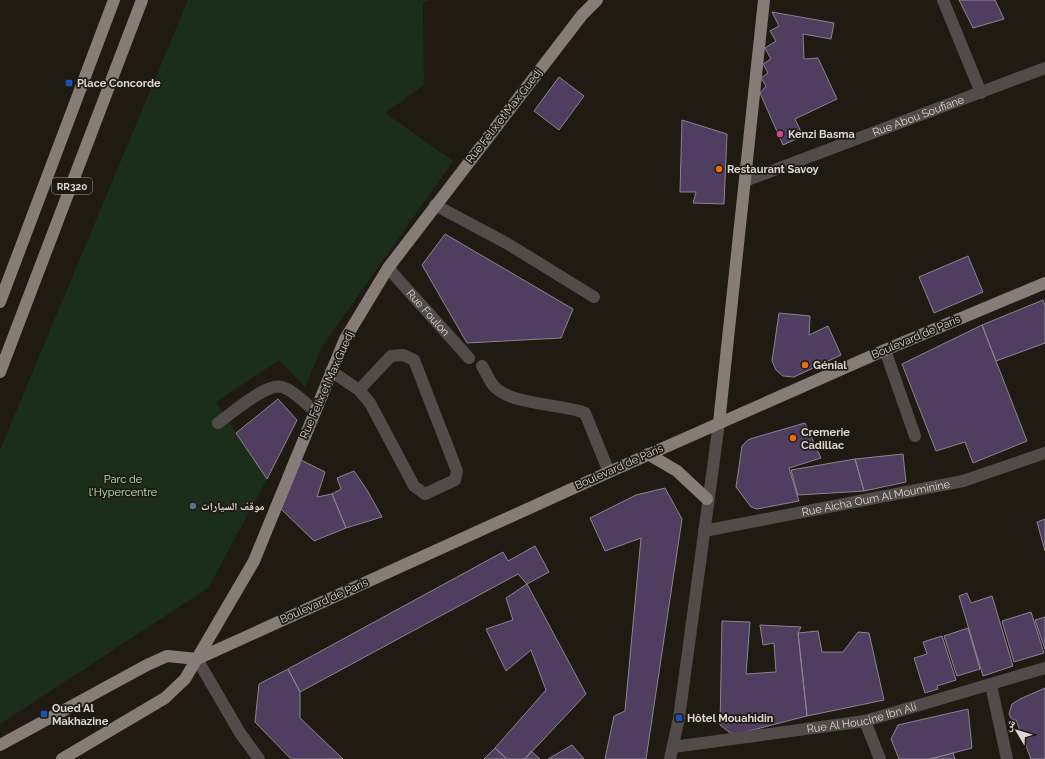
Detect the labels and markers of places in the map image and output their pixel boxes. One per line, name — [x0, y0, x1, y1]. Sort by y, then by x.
place label: Place Concorde — [77, 77, 161, 90]
marker: Place Concorde — [64, 78, 74, 88]
place label: Kenzi Basma — [788, 128, 855, 141]
marker: Kenzi Basma — [775, 129, 785, 139]
place label: Restaurant Savoy — [727, 163, 819, 176]
marker: Restaurant Savoy — [714, 164, 724, 174]
place label: Génial — [813, 359, 847, 372]
marker: Génial — [800, 360, 810, 370]
place label: Cremerie Cadillac — [801, 426, 850, 452]
marker: Cremerie Cadillac — [788, 433, 798, 443]
place label: موقف السيارات — [201, 500, 265, 513]
marker: موقف السيارات — [188, 501, 198, 511]
place label: Oued Al Makhazine — [52, 702, 109, 728]
marker: Oued Al Makhazine — [39, 709, 49, 719]
place label: Hôtel Mouahidin — [687, 712, 774, 725]
marker: Hôtel Mouahidin — [674, 713, 684, 723]

